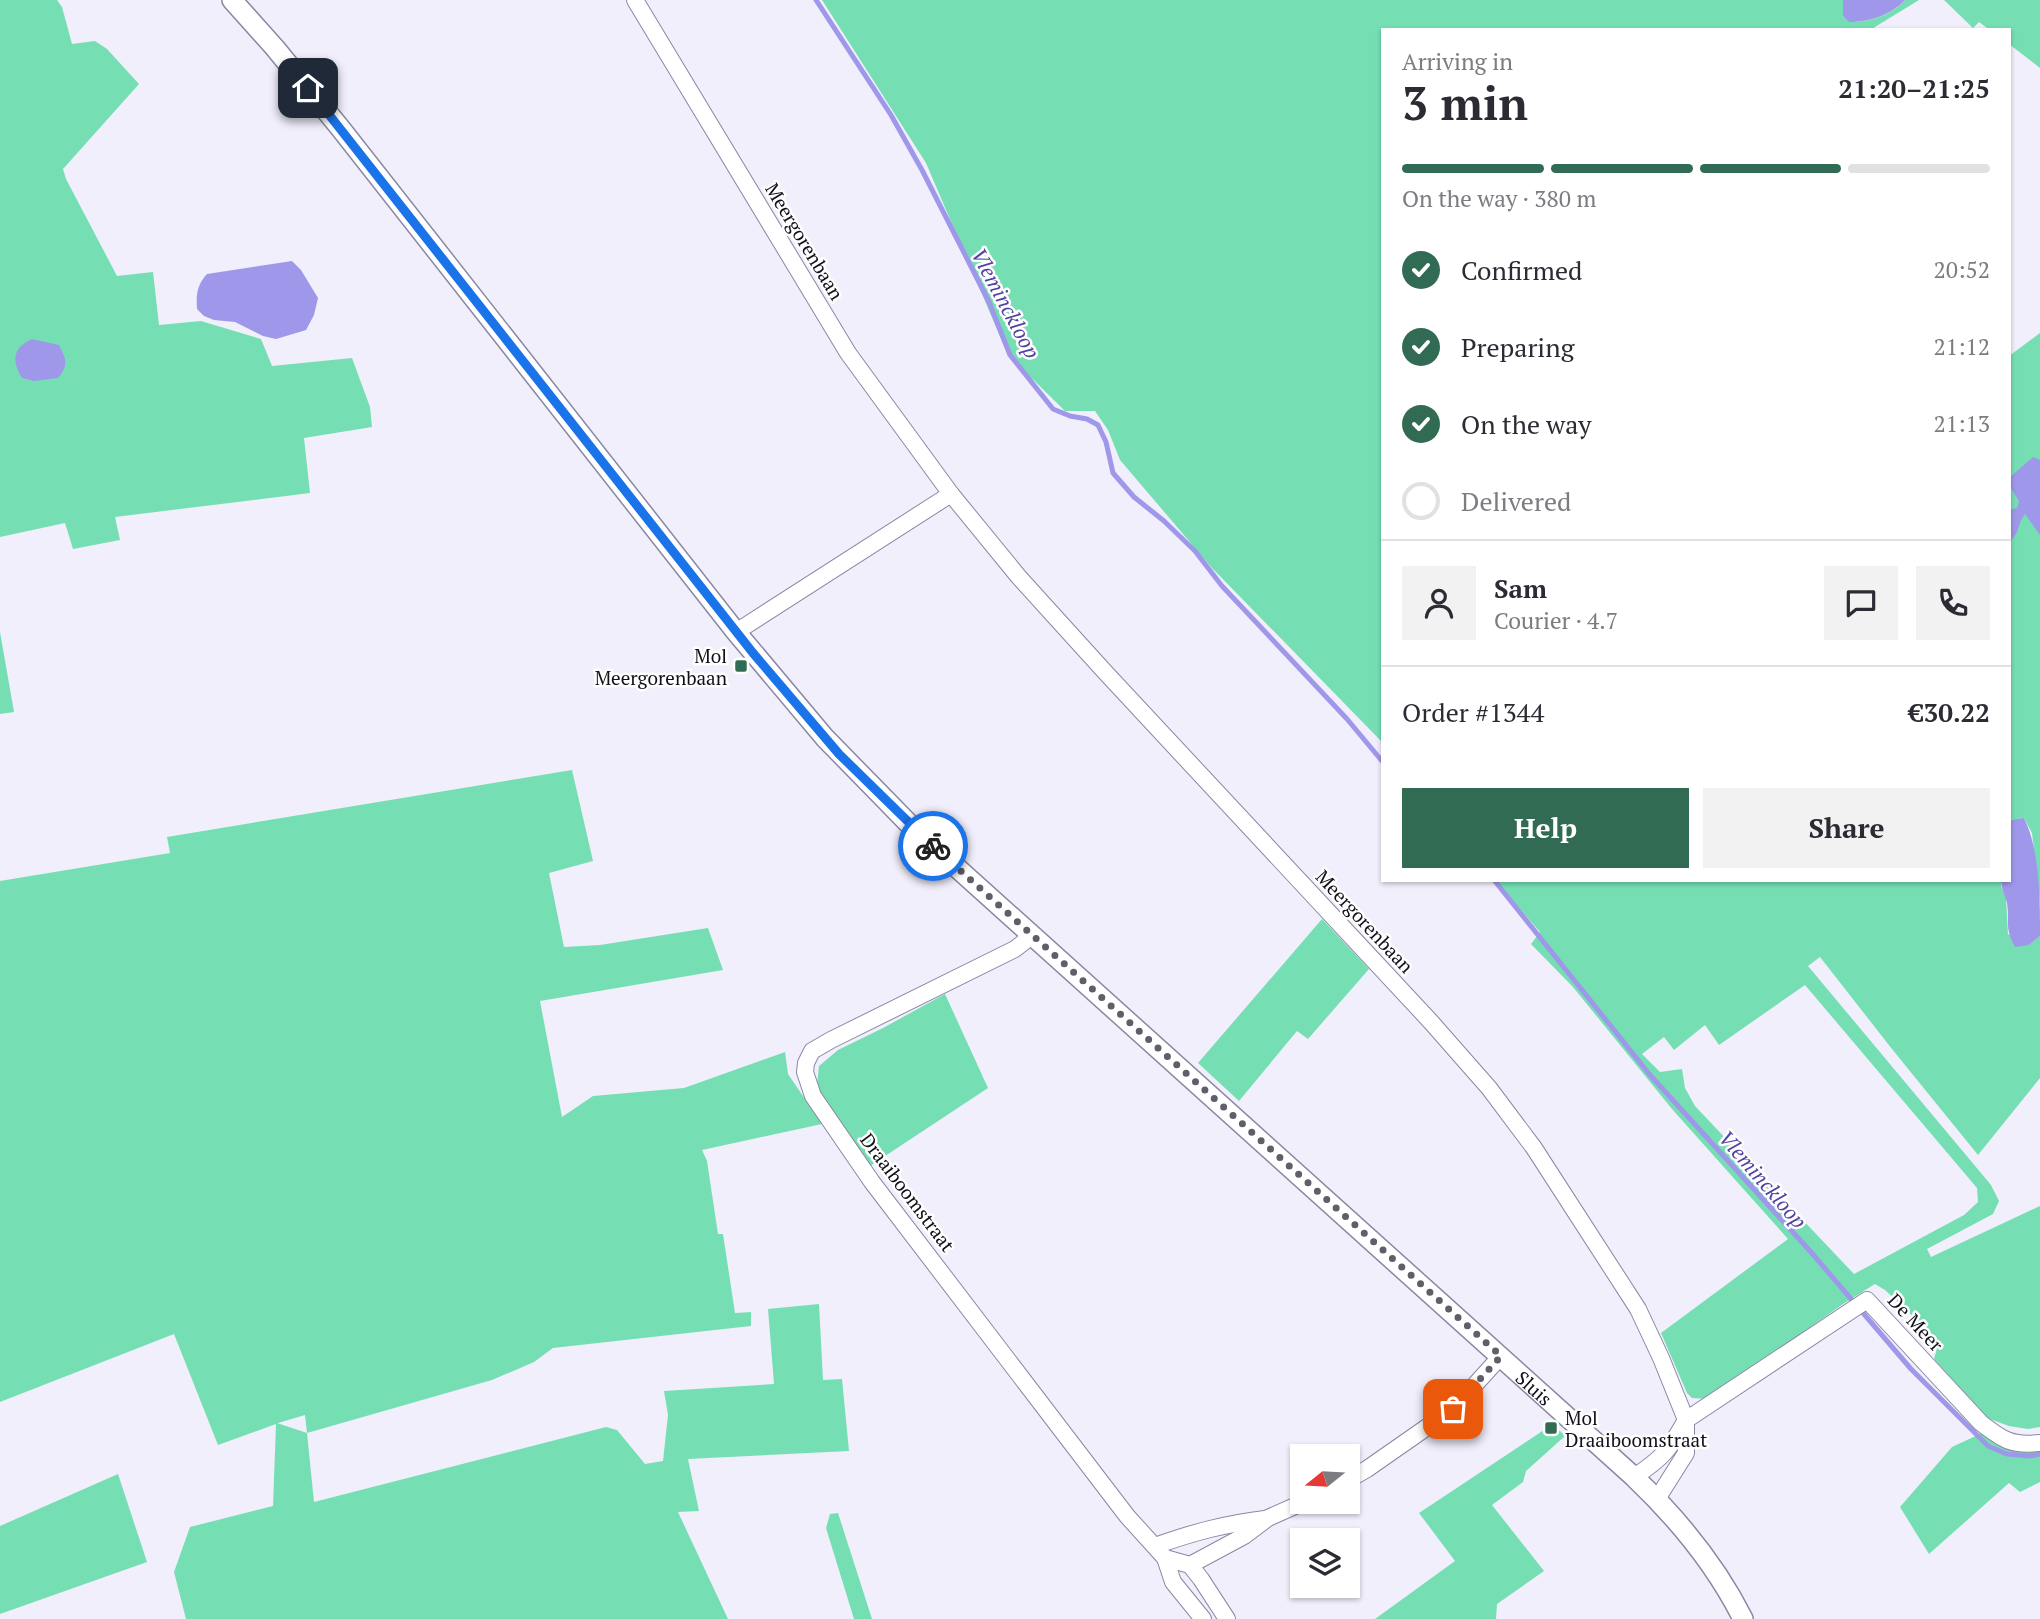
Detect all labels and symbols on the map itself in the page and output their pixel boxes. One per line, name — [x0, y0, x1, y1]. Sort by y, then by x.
pin — [278, 58, 338, 118]
street label: Meergorenbaan — [760, 178, 850, 304]
water label: Vleminckloop — [965, 243, 1047, 363]
place label: Mol Meergorenbaan — [595, 643, 727, 690]
marker: Mol Meergorenbaan — [733, 658, 749, 674]
courier — [898, 811, 968, 881]
street label: Meergorenbaan — [1311, 864, 1419, 978]
water label: Vleminckloop — [1713, 1124, 1813, 1234]
street label: Draaiboomstraat — [855, 1128, 961, 1256]
street label: De Meer — [1883, 1288, 1950, 1357]
street label: Sluis — [1511, 1365, 1558, 1410]
pin — [1423, 1379, 1483, 1439]
place label: Mol Draaiboomstraat — [1565, 1405, 1707, 1452]
marker: Mol Draaiboomstraat — [1543, 1420, 1559, 1436]
north arrow — [1290, 1444, 1360, 1514]

